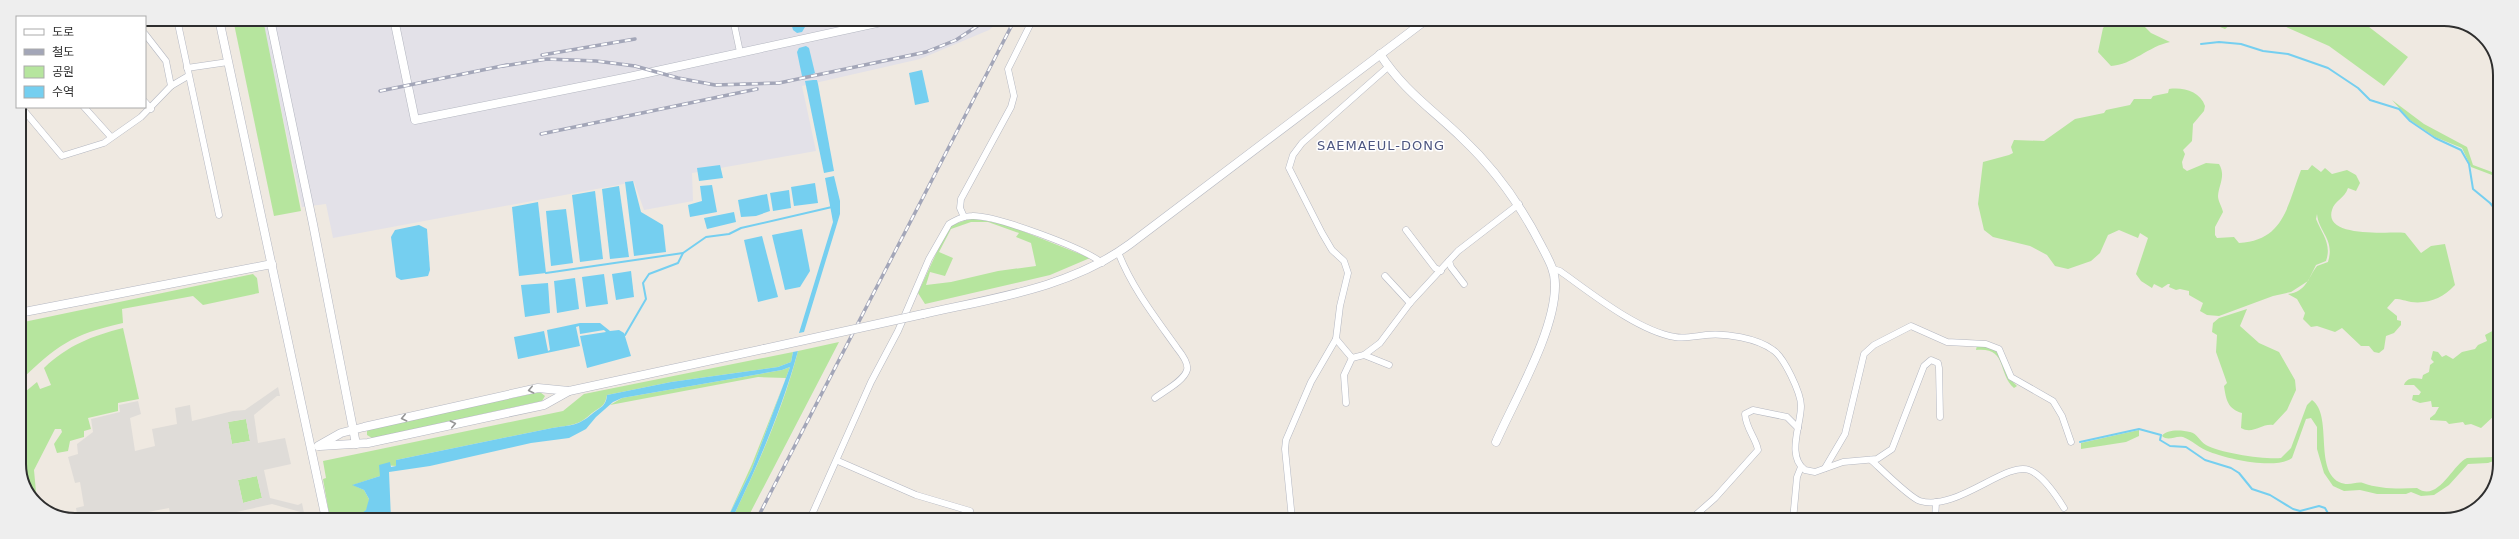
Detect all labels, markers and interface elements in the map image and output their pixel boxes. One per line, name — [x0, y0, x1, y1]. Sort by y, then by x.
legend — [16, 16, 146, 108]
text: 도로 — [52, 25, 74, 39]
text: 철도 — [52, 45, 74, 59]
text: 공원 — [52, 65, 74, 79]
text: 수역 — [52, 85, 74, 99]
district label: SAEMAEUL-DONG — [1317, 138, 1445, 153]
one-way arrow — [528, 385, 534, 393]
one-way arrow — [401, 413, 407, 421]
one-way arrow — [450, 421, 456, 429]

